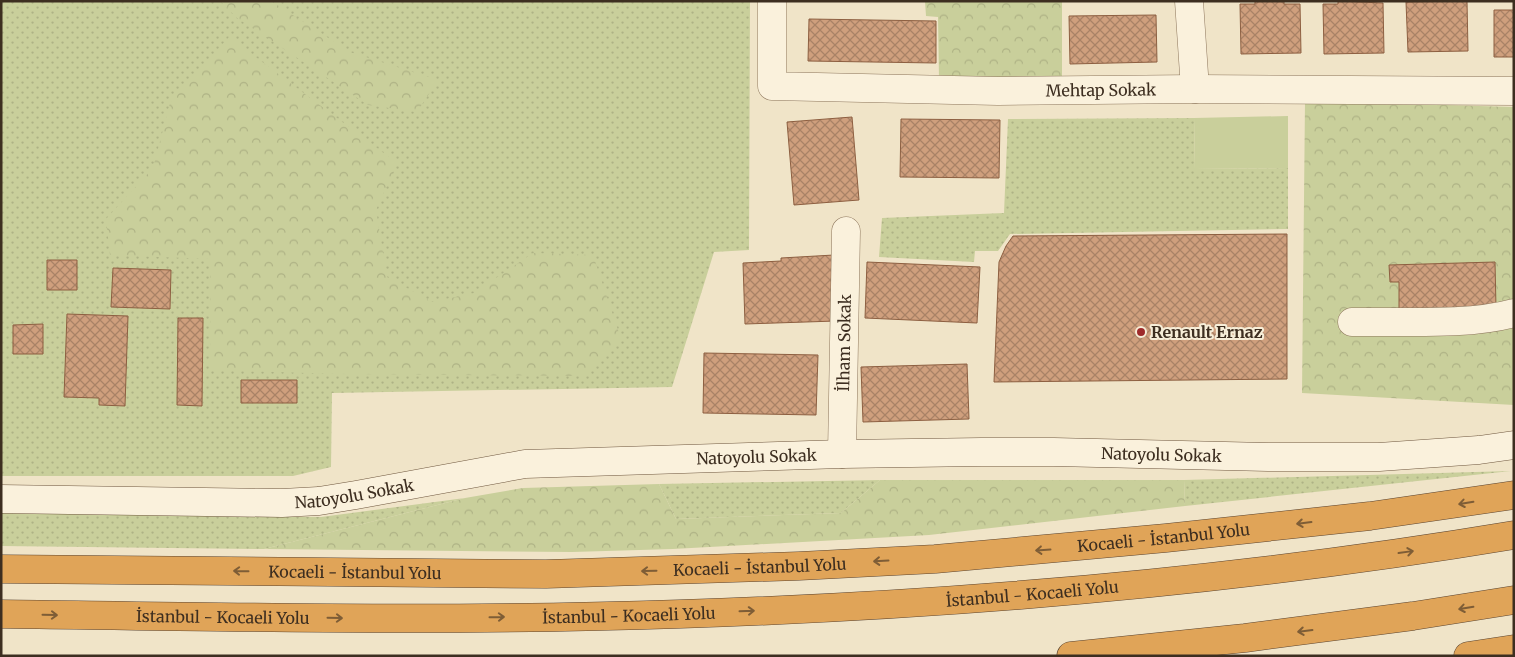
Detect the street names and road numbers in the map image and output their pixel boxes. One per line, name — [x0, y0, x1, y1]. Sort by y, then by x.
street label: Mehtap Sokak — [1046, 79, 1157, 101]
street label: İlham Sokak — [833, 293, 855, 392]
street label: Natoyolu Sokak — [1101, 443, 1223, 466]
street label: Natoyolu Sokak — [696, 445, 818, 469]
street label: Natoyolu Sokak — [294, 474, 416, 512]
street label: Kocaeli - İstanbul Yolu — [1076, 519, 1251, 556]
street label: Kocaeli - İstanbul Yolu — [673, 554, 847, 580]
street label: Kocaeli - İstanbul Yolu — [268, 561, 442, 583]
street label: İstanbul - Kocaeli Yolu — [945, 576, 1120, 611]
street label: İstanbul - Kocaeli Yolu — [542, 603, 716, 627]
street label: İstanbul - Kocaeli Yolu — [136, 606, 310, 628]

